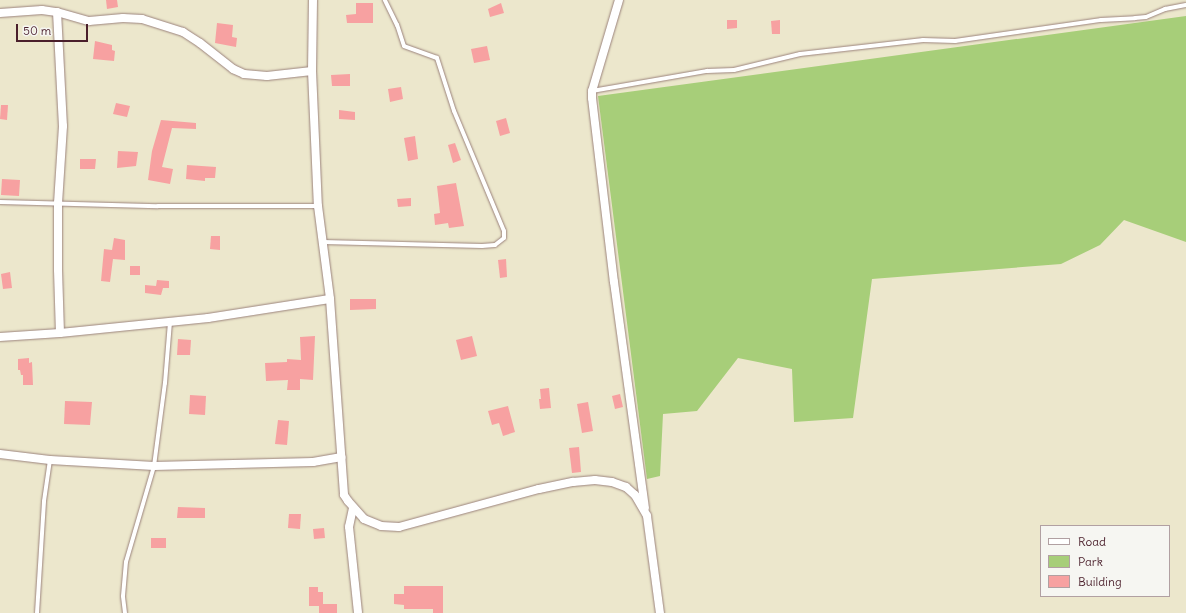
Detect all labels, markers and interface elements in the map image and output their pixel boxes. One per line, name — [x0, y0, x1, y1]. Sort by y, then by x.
scale bar — [18, 16, 90, 42]
text: 50 m — [23, 23, 51, 38]
legend — [1040, 525, 1170, 597]
text: Road — [1078, 534, 1106, 549]
text: Park — [1078, 554, 1103, 569]
text: Building — [1078, 574, 1122, 589]

